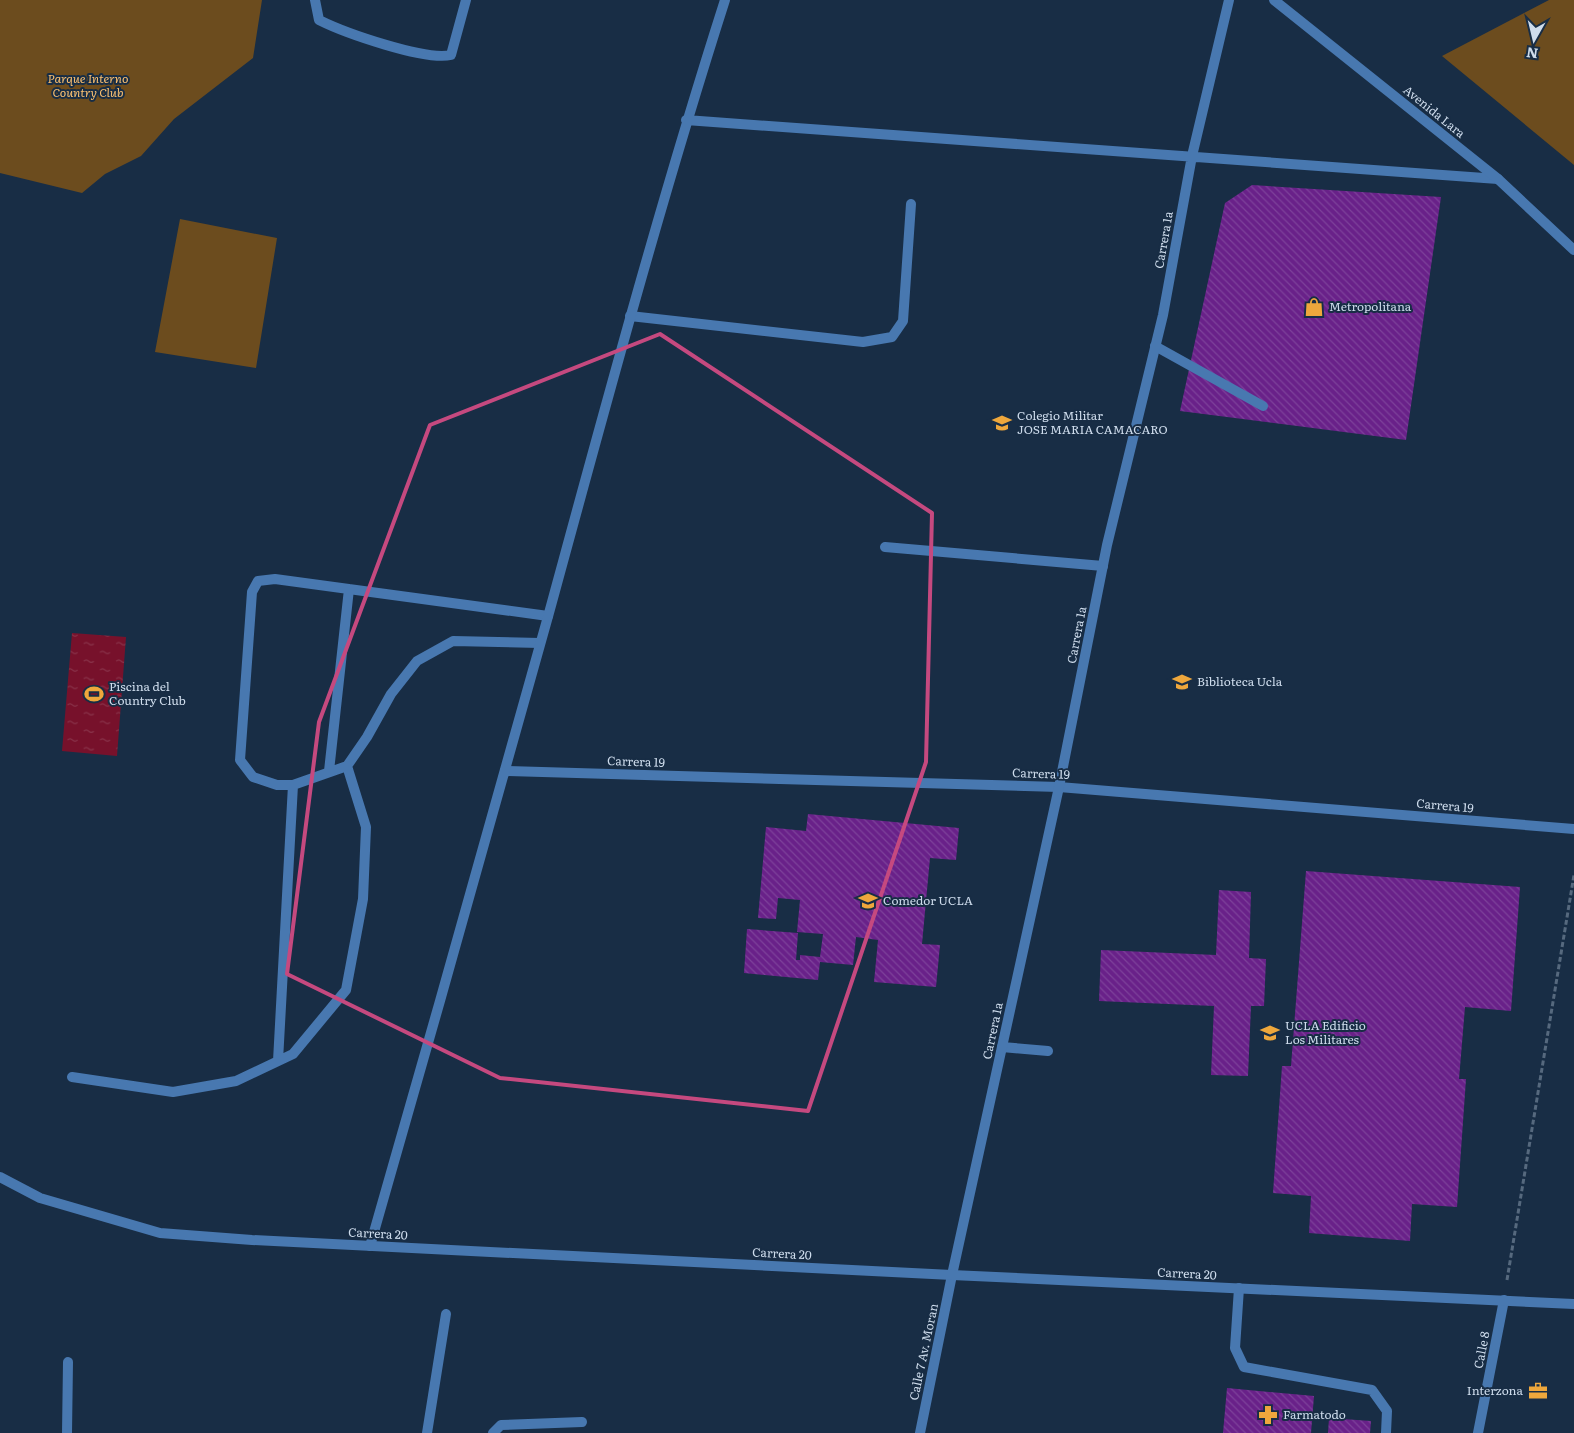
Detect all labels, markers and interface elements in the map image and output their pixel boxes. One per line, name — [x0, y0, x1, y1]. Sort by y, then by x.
north arrow — [1509, 15, 1559, 65]
text: N — [1525, 43, 1539, 65]
park label: Parque Interno Country Club — [48, 69, 128, 101]
street label: Avenida Lara — [1400, 81, 1470, 142]
street label: Carrera 1a — [1149, 209, 1177, 270]
shop icon: Metropolitana — [1303, 296, 1325, 318]
place label: Metropolitana — [1329, 297, 1412, 315]
place label: Colegio Militar JOSE MARIA CAMACARO — [1017, 406, 1168, 438]
school or university icon: Colegio Militar JOSE MARIA CAMACARO — [991, 412, 1013, 434]
street label: Carrera 1a — [1062, 604, 1090, 665]
school or university icon: Biblioteca Ucla — [1171, 671, 1193, 693]
place label: Biblioteca Ucla — [1197, 672, 1283, 690]
place label: Piscina del Country Club — [109, 677, 186, 709]
sports icon: Piscina del Country Club — [83, 683, 105, 705]
street label: Carrera 19 — [607, 751, 665, 771]
street label: Carrera 19 — [1012, 763, 1070, 783]
street label: Carrera 19 — [1416, 794, 1475, 816]
school or university icon: Comedor UCLA — [857, 890, 879, 912]
place label: Comedor UCLA — [883, 891, 973, 909]
street label: Carrera 1a — [977, 1000, 1007, 1061]
place label: UCLA Edificio Los Militares — [1285, 1016, 1366, 1048]
school or university icon: UCLA Edificio Los Militares — [1259, 1022, 1281, 1044]
street label: Carrera 20 — [348, 1222, 408, 1244]
street label: Carrera 20 — [752, 1242, 812, 1264]
street label: Carrera 20 — [1157, 1262, 1217, 1284]
street label: Calle 7 Av. Moran — [904, 1302, 942, 1402]
street label: Calle 8 — [1469, 1329, 1494, 1370]
office icon: Interzona — [1527, 1380, 1549, 1402]
place label: Interzona — [1467, 1381, 1524, 1399]
pharmacy icon: Farmatodo — [1257, 1404, 1279, 1426]
place label: Farmatodo — [1283, 1405, 1346, 1423]

